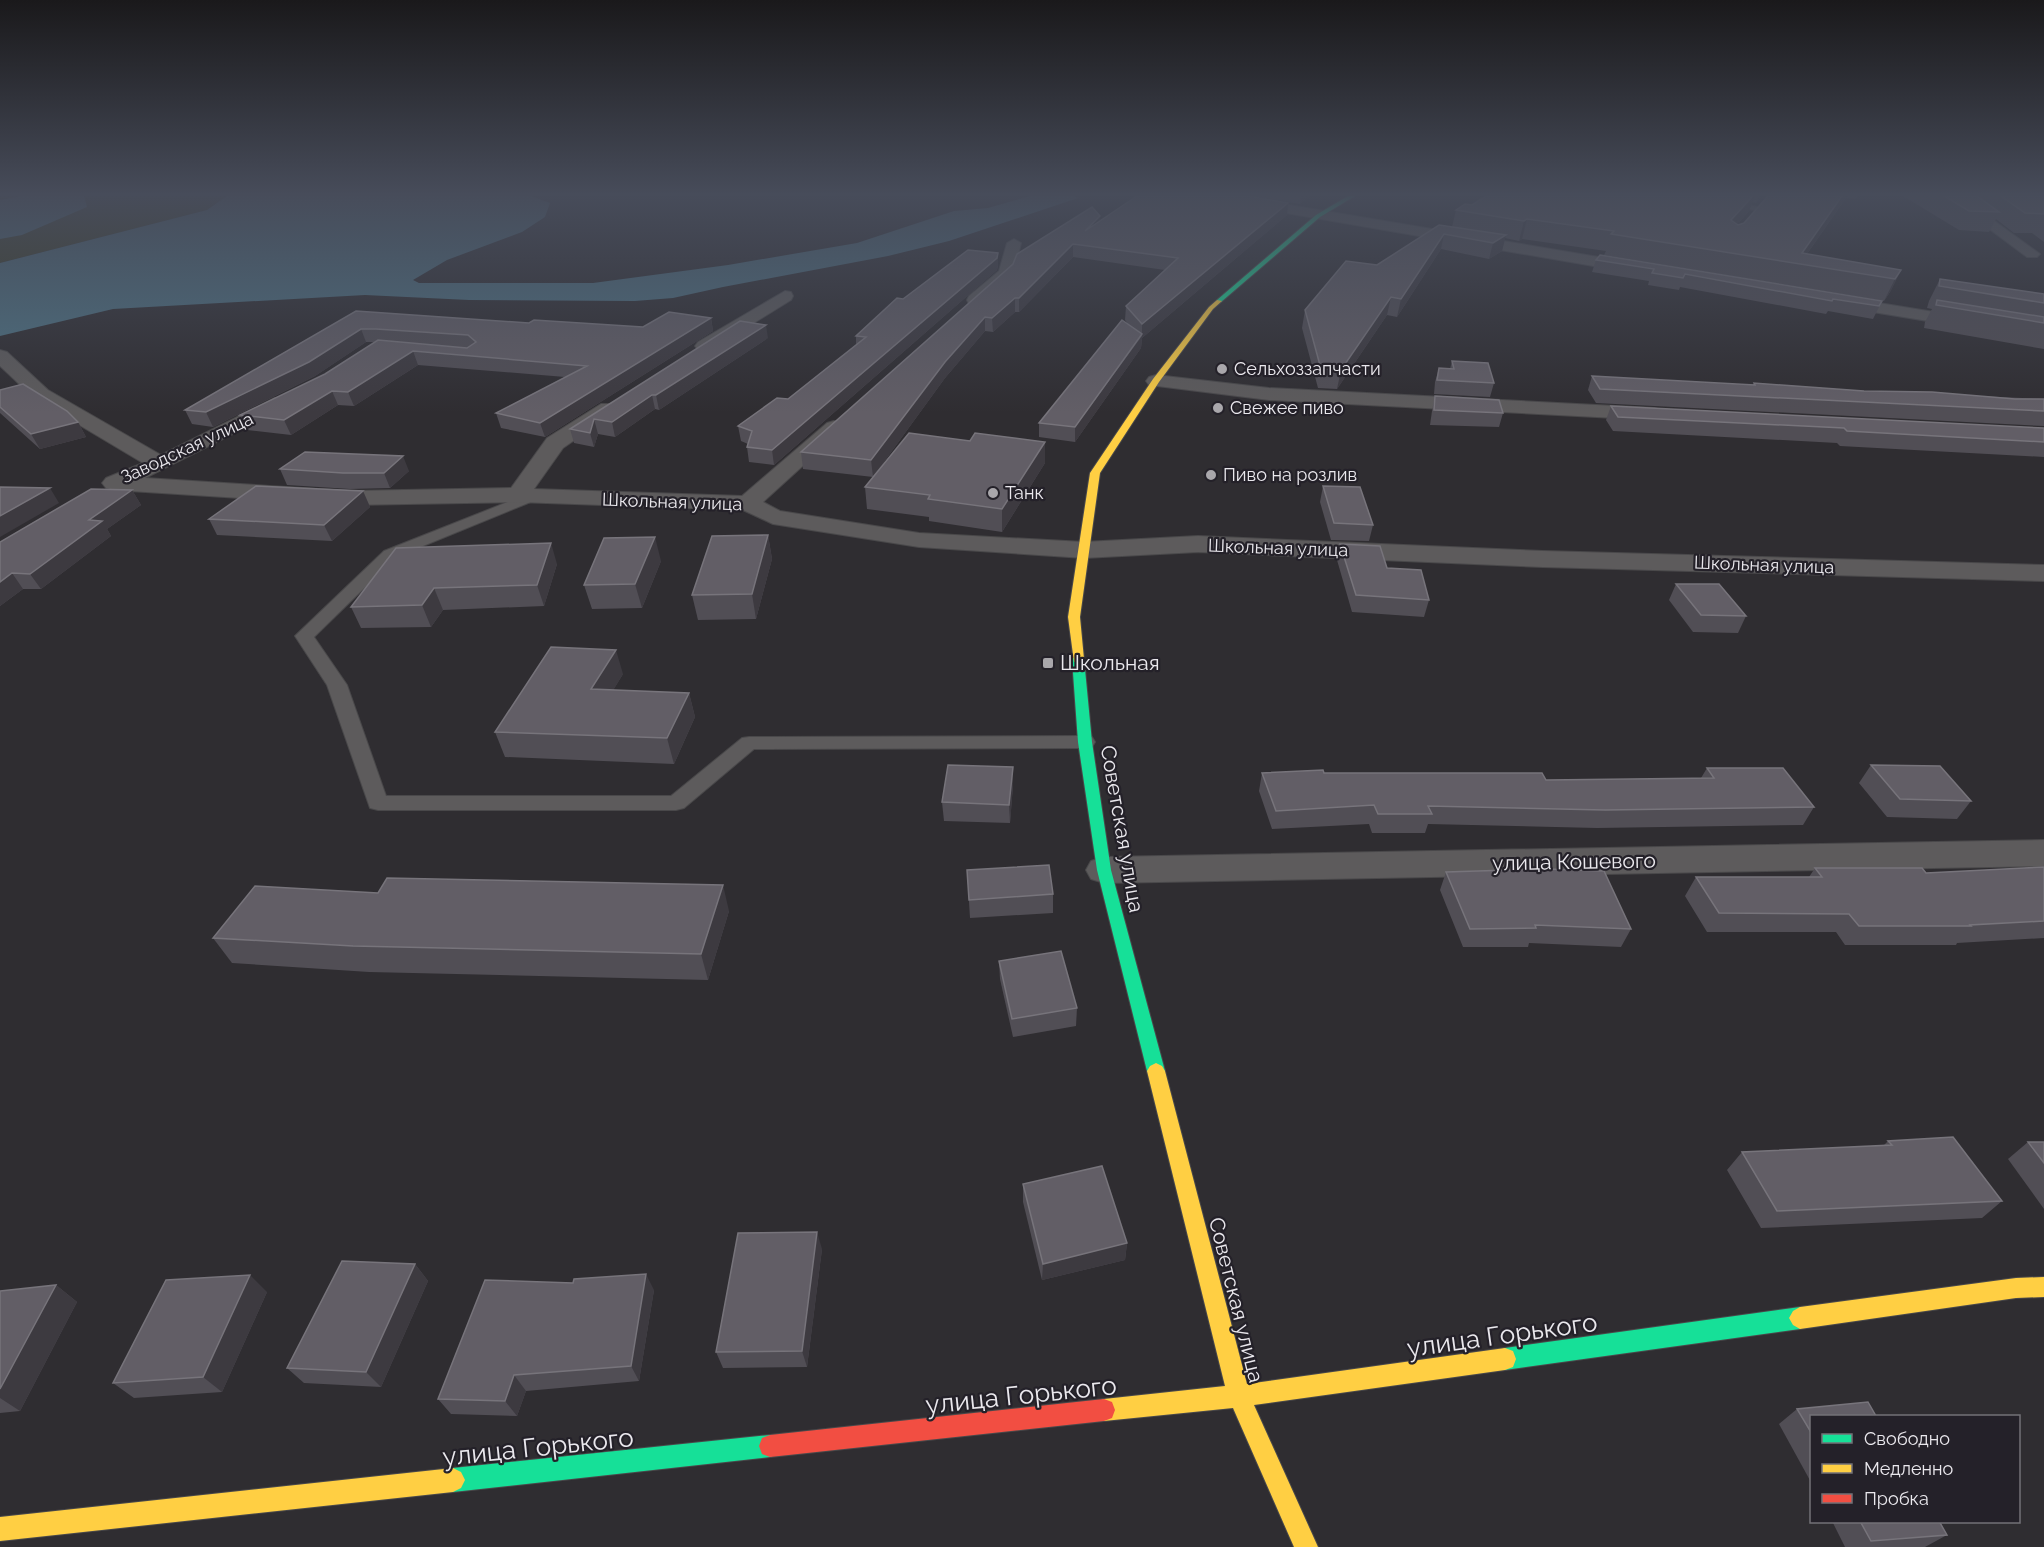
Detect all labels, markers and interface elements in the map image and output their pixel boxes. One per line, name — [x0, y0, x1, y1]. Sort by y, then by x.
place label: Сельхоззапчасти — [1234, 358, 1381, 379]
marker: Сельхоззапчасти — [1215, 362, 1229, 376]
place label: Свежее пиво — [1230, 397, 1344, 418]
marker: Свежее пиво — [1211, 401, 1225, 415]
street label: Заводская улица — [117, 408, 256, 487]
place label: Пиво на розлив — [1223, 464, 1357, 485]
marker: Пиво на розлив — [1204, 468, 1218, 482]
place label: Танк — [1005, 482, 1044, 503]
marker: Танк — [986, 486, 1000, 500]
street label: Школьная улица — [602, 489, 743, 514]
street label: Школьная улица — [1208, 535, 1349, 560]
street label: Школьная улица — [1694, 552, 1835, 577]
place label: Школьная — [1060, 650, 1160, 675]
marker: Школьная — [1041, 656, 1055, 670]
street label: Советская улица — [1095, 743, 1150, 915]
street label: улица Кошевого — [1492, 848, 1656, 875]
street label: Советская улица — [1204, 1215, 1269, 1385]
street label: улица Горького — [1405, 1307, 1599, 1363]
street label: улица Горького — [924, 1370, 1118, 1420]
legend — [1810, 1415, 2020, 1523]
street label: улица Горького — [441, 1422, 635, 1472]
text: Свободно — [1864, 1428, 1950, 1449]
text: Медленно — [1864, 1458, 1953, 1479]
text: Пробка — [1864, 1488, 1929, 1509]

